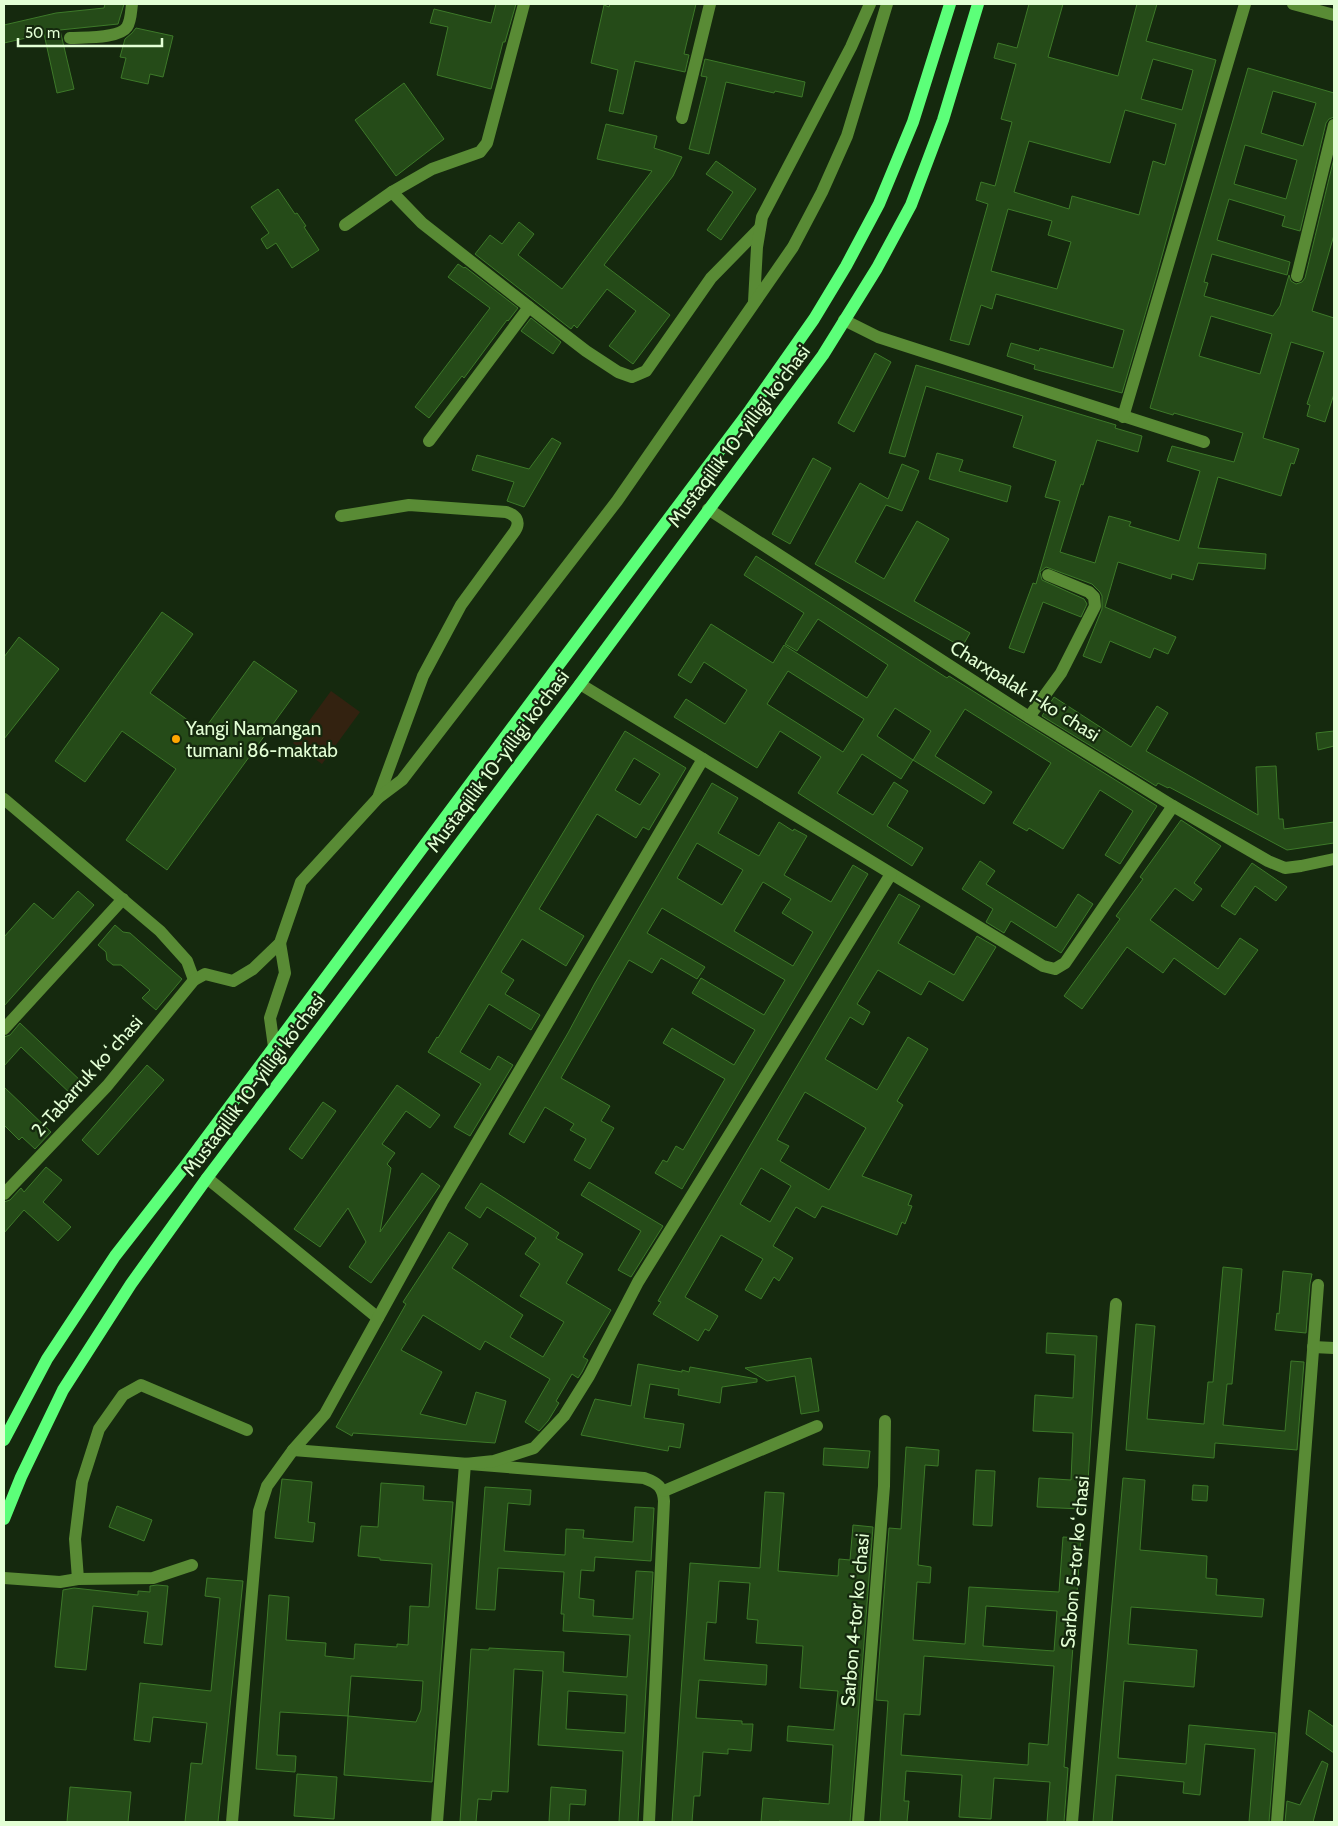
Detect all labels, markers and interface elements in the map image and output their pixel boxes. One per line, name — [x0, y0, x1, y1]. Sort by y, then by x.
scale bar — [18, 15, 161, 47]
text: 50 m — [25, 24, 60, 42]
street label: Mustaqillik 10-yilligi ko'chasi — [663, 340, 815, 532]
street label: Charxpalak 1-koʻchasi — [946, 636, 1104, 746]
street label: Mustaqillik 10-yilligi ko'chasi — [422, 665, 574, 857]
place label: Yangi Namangan tumani 86-maktab — [185, 717, 338, 762]
marker: Yangi Namangan tumani 86-maktab — [170, 733, 182, 745]
street label: Mustaqillik 10-yilligi ko'chasi — [178, 989, 330, 1181]
street label: 2-Tabarruk koʻchasi — [27, 1011, 147, 1141]
street label: Sarbon 5-tor koʻchasi — [1056, 1475, 1094, 1649]
street label: Sarbon 4-tor koʻchasi — [836, 1532, 874, 1708]

